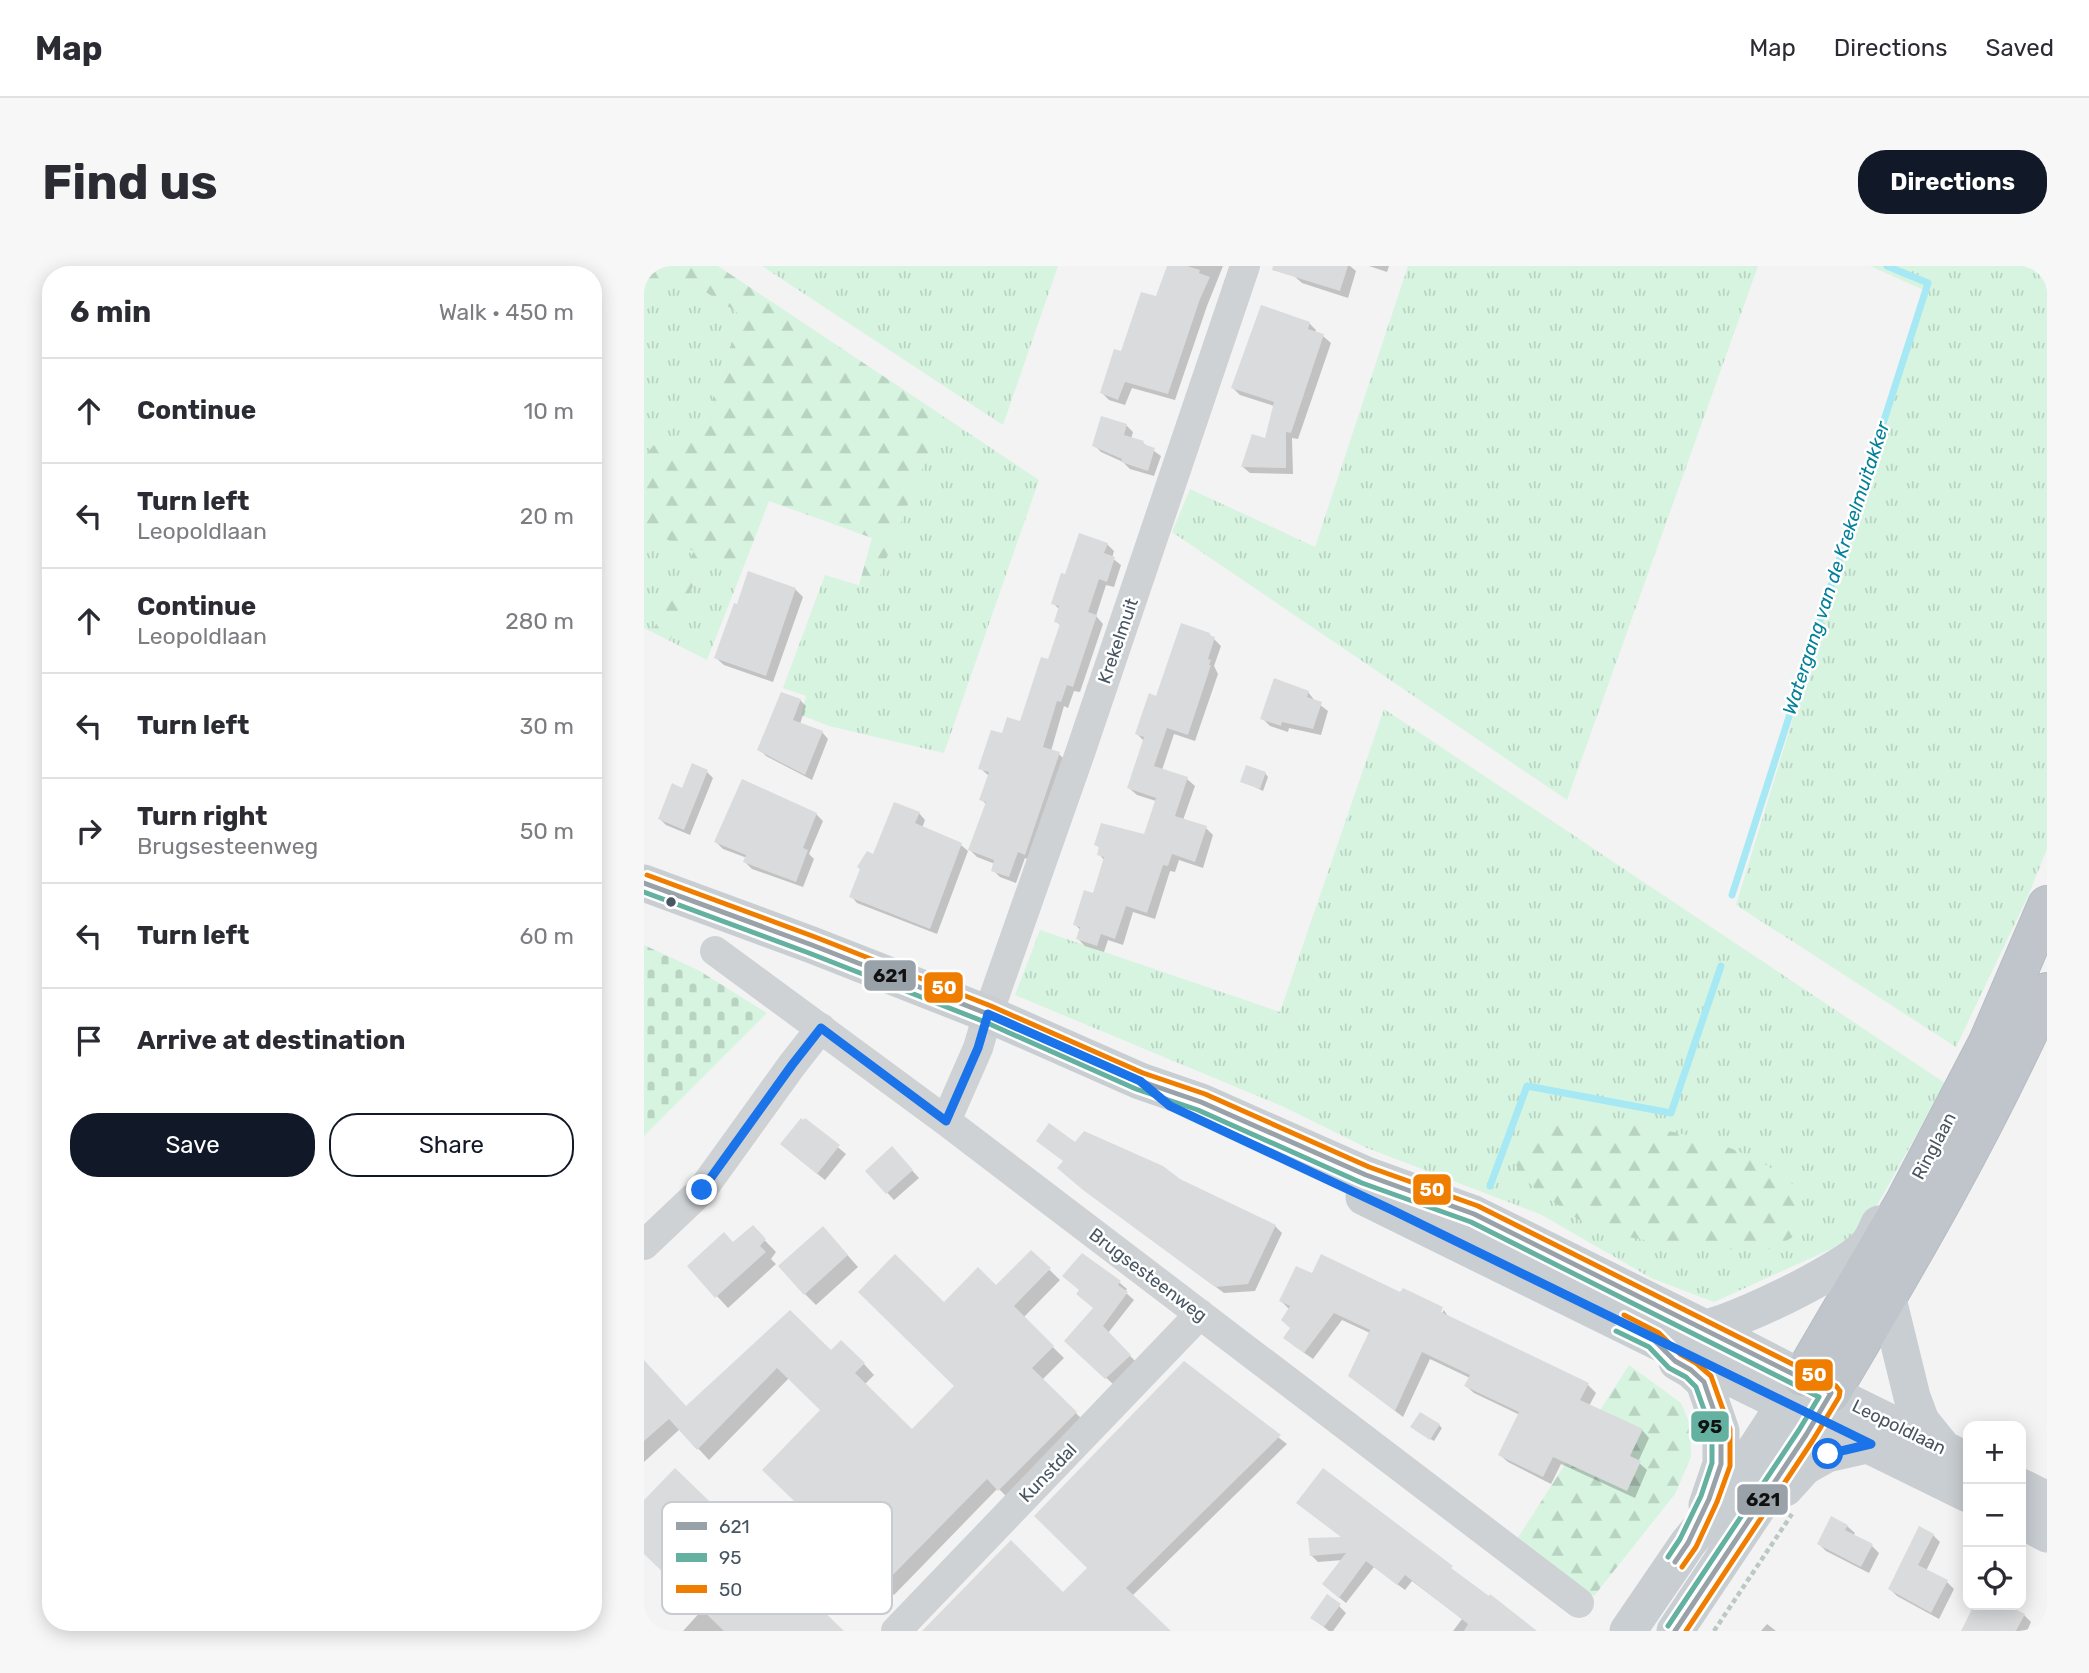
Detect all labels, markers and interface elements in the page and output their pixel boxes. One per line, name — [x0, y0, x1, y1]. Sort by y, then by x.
text: Map — [35, 29, 103, 68]
text: Map — [1749, 34, 1796, 62]
text: Directions — [1834, 34, 1947, 62]
text: Saved — [1985, 34, 2054, 62]
button: Directions — [1858, 150, 2047, 214]
text: Find us — [42, 153, 218, 211]
text: 6 min — [70, 294, 151, 330]
text: Walk · 450 m — [439, 298, 574, 326]
icon: ahead — [70, 392, 108, 430]
text: Continue — [137, 395, 256, 426]
text: 10 m — [523, 397, 574, 425]
water label: Watergang van de Krekelmuitakker — [1778, 418, 1895, 718]
text: Turn left — [137, 486, 249, 517]
icon: left — [70, 497, 108, 535]
text: 20 m — [520, 502, 574, 530]
text: Leopoldlaan — [137, 517, 267, 545]
text: Continue — [137, 591, 256, 622]
street label: Krekelmuit — [1093, 595, 1143, 687]
icon: ahead — [70, 602, 108, 640]
text: 280 m — [505, 607, 574, 635]
text: Leopoldlaan — [137, 622, 267, 650]
icon: left — [70, 707, 108, 745]
text: Turn left — [137, 710, 249, 741]
text: 30 m — [519, 712, 574, 740]
text: Turn right — [137, 801, 267, 832]
icon: right — [70, 812, 108, 850]
text: 50 m — [520, 817, 574, 845]
text: Brugsesteenweg — [137, 832, 318, 860]
unlabelled marker — [664, 895, 678, 909]
icon: left — [70, 917, 108, 955]
text: Turn left — [137, 920, 249, 951]
text: 60 m — [519, 922, 574, 950]
line badge: 621 — [863, 959, 917, 992]
text: 621 — [873, 964, 907, 987]
line badge: 50 — [923, 971, 964, 1004]
text: 50 — [931, 976, 957, 999]
icon: arrive — [70, 1022, 108, 1060]
text: Arrive at destination — [137, 1025, 405, 1056]
street label: Ringlaan — [1907, 1109, 1961, 1183]
button: Save — [70, 1113, 315, 1177]
button: Share — [329, 1113, 574, 1177]
line badge: 50 — [1412, 1173, 1452, 1206]
route end — [686, 1174, 717, 1205]
text: 50 — [1419, 1178, 1445, 1201]
street label: Brugsesteenweg — [1085, 1224, 1211, 1326]
line badge: 50 — [1794, 1358, 1834, 1392]
text: 50 — [1801, 1363, 1827, 1386]
street label: Leopoldlaan — [1848, 1395, 1950, 1459]
line badge: 95 — [1690, 1410, 1730, 1443]
text: 95 — [1698, 1415, 1722, 1438]
map controls — [1963, 1421, 2026, 1610]
button: + — [1963, 1421, 2026, 1484]
route start — [1812, 1438, 1843, 1469]
street label: Kunstdal — [1015, 1439, 1081, 1507]
line badge: 621 — [1736, 1483, 1789, 1516]
button: − — [1963, 1484, 2026, 1547]
text: 621 — [1746, 1488, 1780, 1511]
legend — [662, 1502, 892, 1614]
text: 621 — [719, 1515, 750, 1538]
text: 95 — [719, 1546, 742, 1569]
button: locate — [1963, 1547, 2026, 1610]
text: 50 — [719, 1578, 742, 1601]

